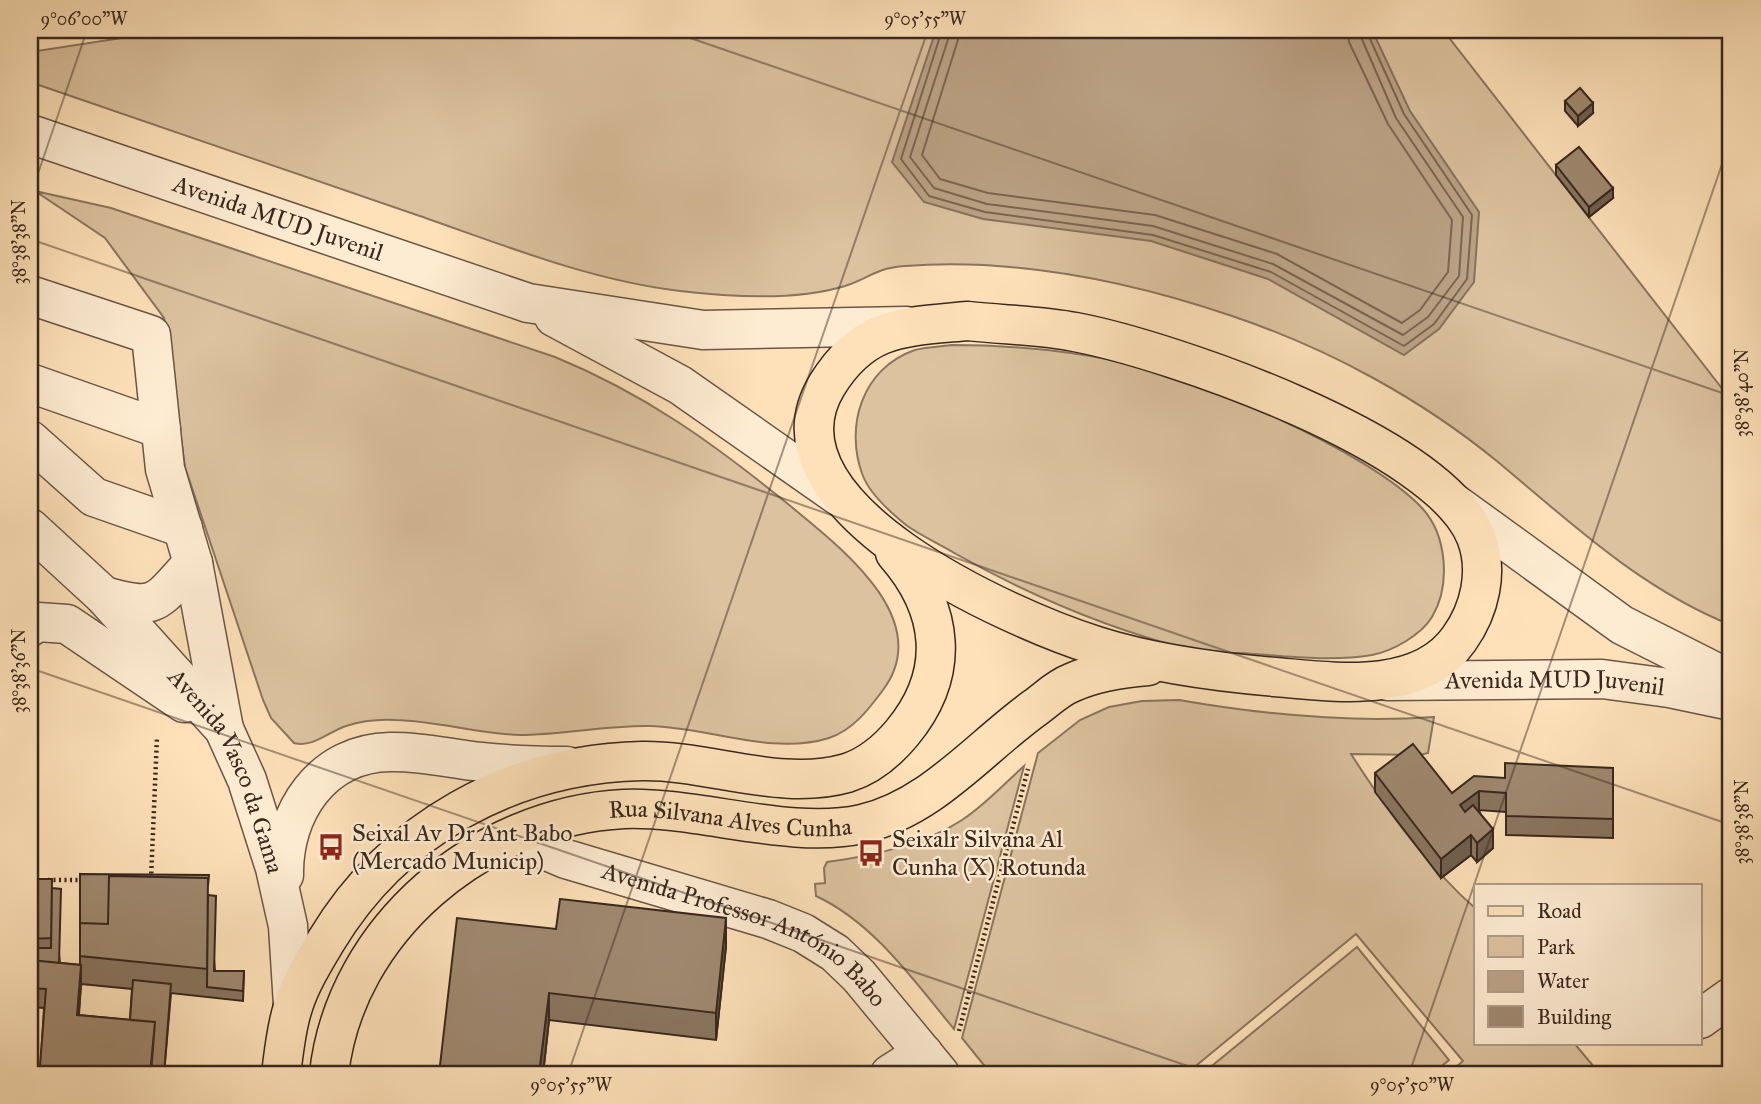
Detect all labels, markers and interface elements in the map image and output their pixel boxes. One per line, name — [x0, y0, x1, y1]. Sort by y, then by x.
text: 9°06'00"W — [41, 8, 128, 30]
text: 9°05'55"W — [884, 8, 967, 30]
street label: Avenida MUD Juvenil — [168, 168, 388, 268]
text: 38°38'38"N — [8, 200, 30, 284]
text: 38°38'40"N — [1731, 349, 1753, 437]
text: 38°38'36"N — [8, 629, 30, 713]
street label: Avenida Vasco da Gama — [161, 661, 291, 877]
street label: Avenida MUD Juvenil — [1444, 664, 1667, 702]
text: 38°38'38"N — [1731, 780, 1753, 864]
street label: Rua Silvana Alves Cunha — [607, 794, 854, 843]
place label: Seixal Av Dr Ant Babo (Mercado Municip) — [352, 818, 573, 876]
place label: Seixalr Silvana Al Cunha (X) Rotunda — [892, 824, 1087, 882]
bus stop icon: Seixal Av Dr Ant Babo (Mercado Municip) — [316, 832, 346, 862]
bus stop icon: Seixalr Silvana Al Cunha (X) Rotunda — [856, 838, 886, 868]
street label: Avenida Professor António Babo — [597, 855, 893, 1013]
legend — [1474, 884, 1702, 1044]
text: Road — [1537, 898, 1582, 924]
text: Park — [1537, 934, 1575, 960]
text: Water — [1537, 968, 1589, 994]
text: Building — [1537, 1004, 1611, 1030]
text: 9°05'55"W — [530, 1074, 613, 1096]
text: 9°05'50"W — [1370, 1074, 1455, 1096]

